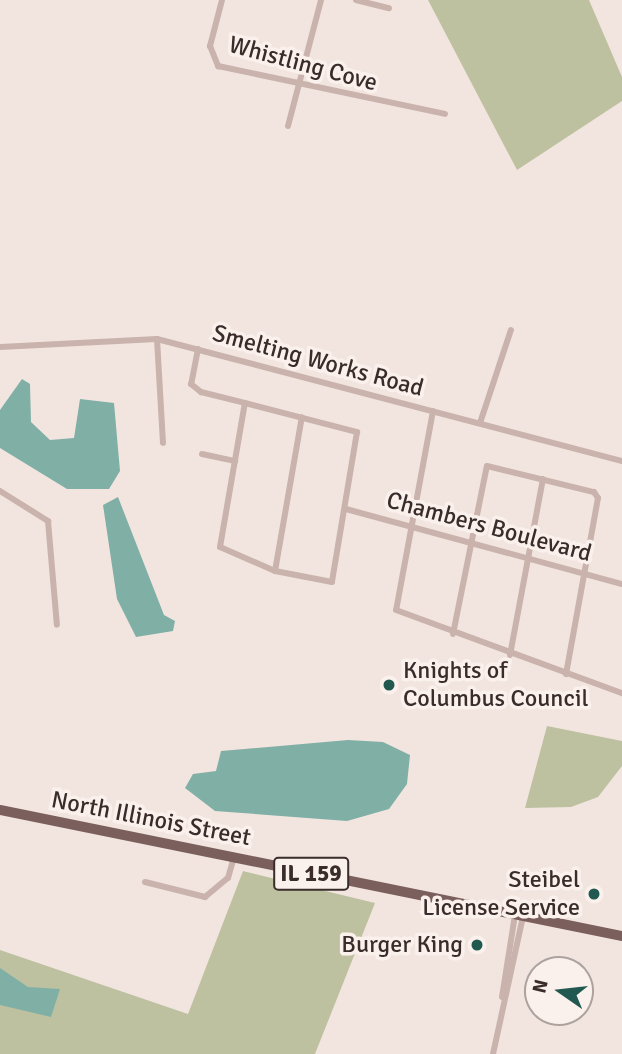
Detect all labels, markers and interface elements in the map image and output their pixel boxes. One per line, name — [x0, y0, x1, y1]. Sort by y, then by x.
street label: Whistling Cove — [226, 30, 380, 98]
street label: Smelting Works Road — [209, 319, 427, 403]
street label: Chambers Boulevard — [383, 486, 595, 568]
place label: Knights of Columbus Council — [403, 657, 589, 713]
marker: Knights of Columbus Council — [381, 677, 397, 693]
street label: North Illinois Street — [49, 786, 253, 852]
road number: IL 159 — [272, 854, 350, 894]
place label: Steibel License Service — [422, 866, 580, 922]
marker: Steibel License Service — [586, 886, 602, 902]
place label: Burger King — [341, 931, 463, 959]
marker: Burger King — [469, 937, 485, 953]
north arrow — [524, 956, 594, 1026]
text: N — [527, 977, 554, 996]

